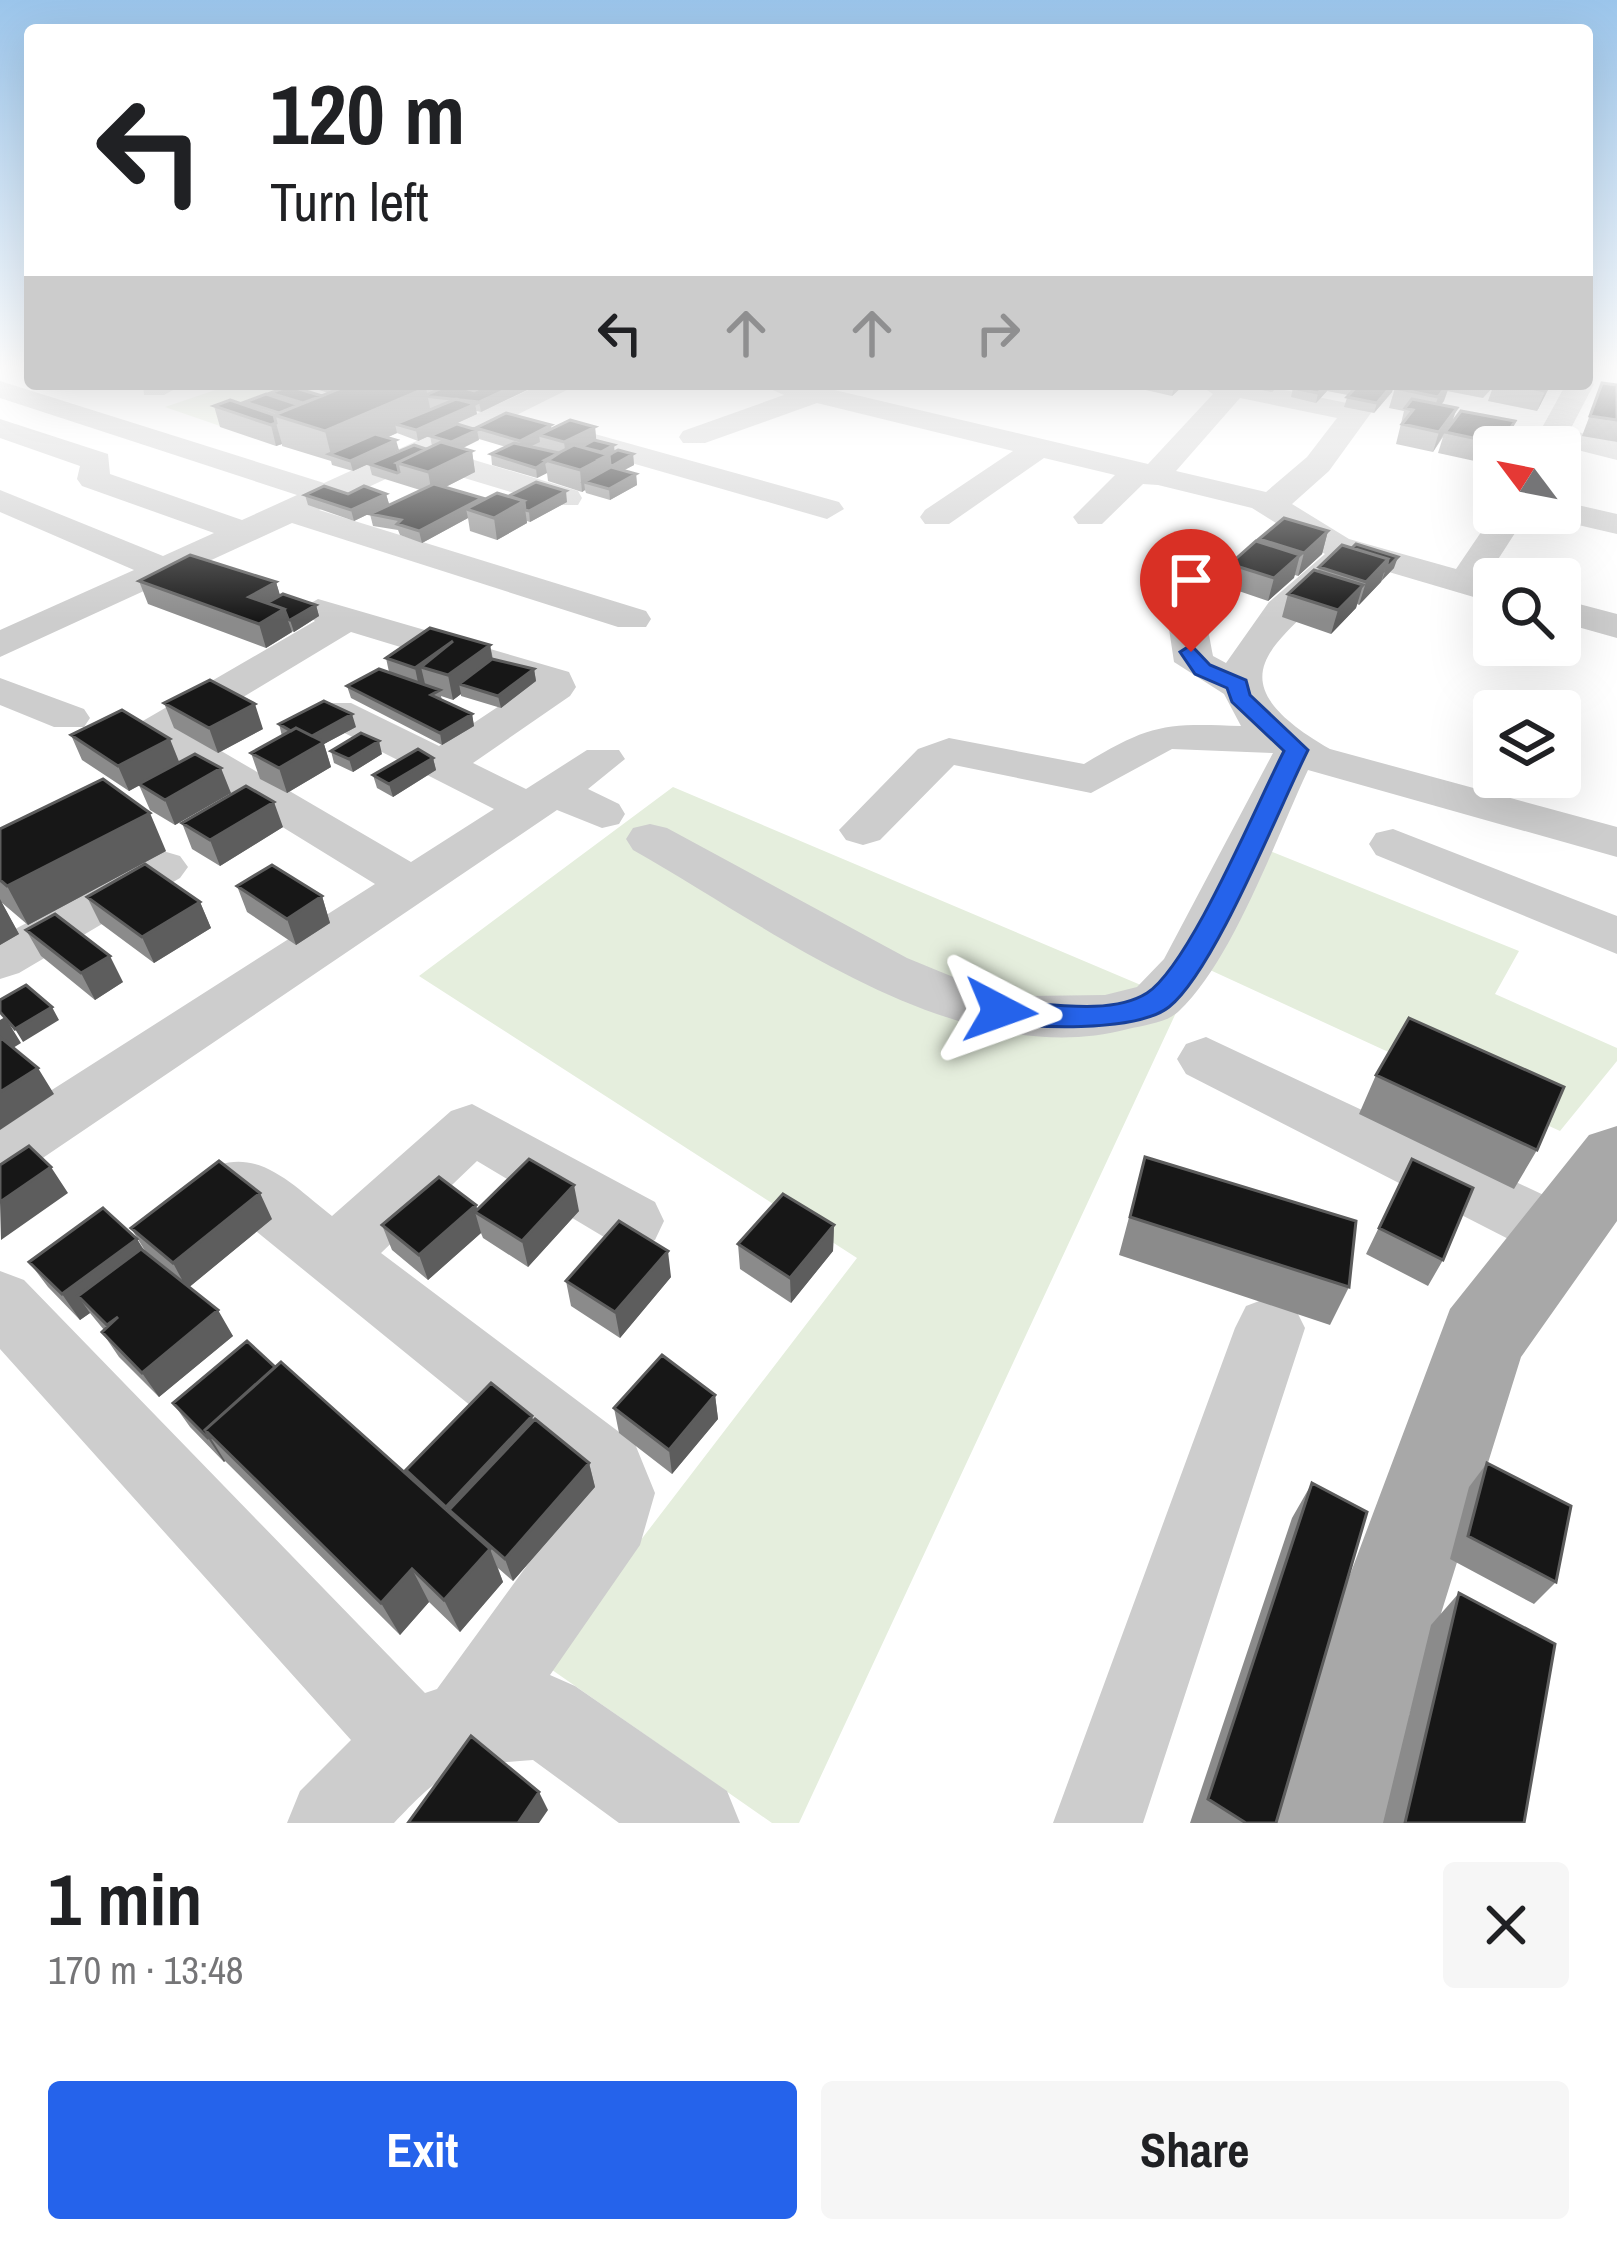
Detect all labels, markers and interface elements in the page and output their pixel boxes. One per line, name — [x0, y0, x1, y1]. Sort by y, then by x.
text: 120 m — [270, 57, 465, 170]
icon: left — [72, 72, 228, 228]
text: Turn left — [270, 165, 429, 238]
icon: left — [587, 300, 653, 366]
icon: ahead — [713, 300, 779, 366]
icon: ahead — [839, 300, 905, 366]
icon: right — [965, 300, 1031, 366]
north arrow — [1473, 426, 1581, 534]
map controls — [1473, 426, 1581, 798]
pin — [1140, 529, 1242, 652]
icon: arrive — [1158, 547, 1224, 613]
button: search — [1473, 558, 1581, 666]
button: layers — [1473, 690, 1581, 798]
position arrow — [937, 948, 1063, 1074]
text: 1 min — [48, 1850, 202, 1947]
button: close — [1443, 1862, 1569, 1988]
text: 170 m · 13:48 — [48, 1944, 244, 1996]
button: Exit — [48, 2081, 797, 2219]
button: Share — [821, 2081, 1569, 2219]

